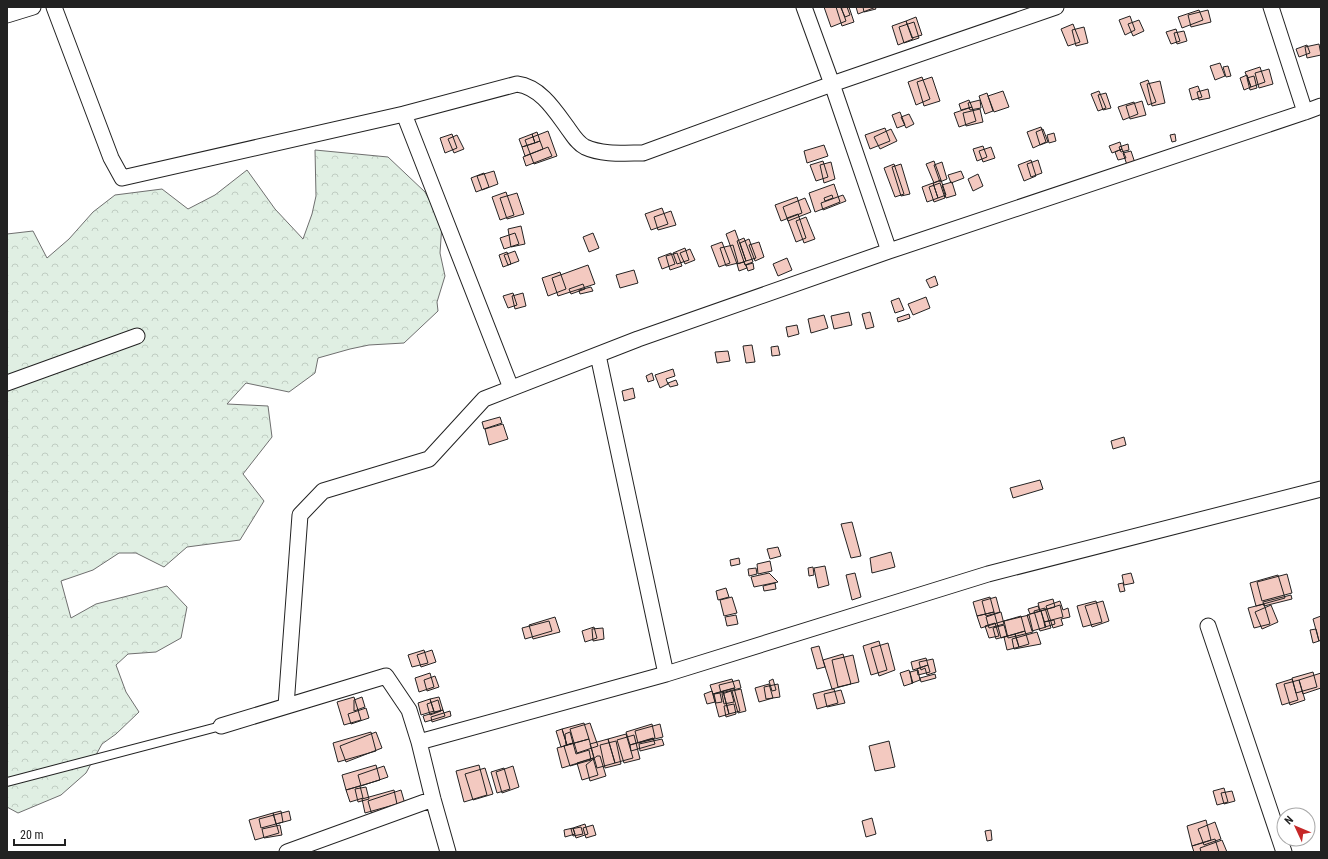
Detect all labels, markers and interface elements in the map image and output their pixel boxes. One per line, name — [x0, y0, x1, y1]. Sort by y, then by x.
north arrow — [1276, 807, 1316, 847]
text: N — [1282, 813, 1296, 827]
scale bar — [14, 821, 65, 847]
text: 20 m — [20, 828, 44, 842]

